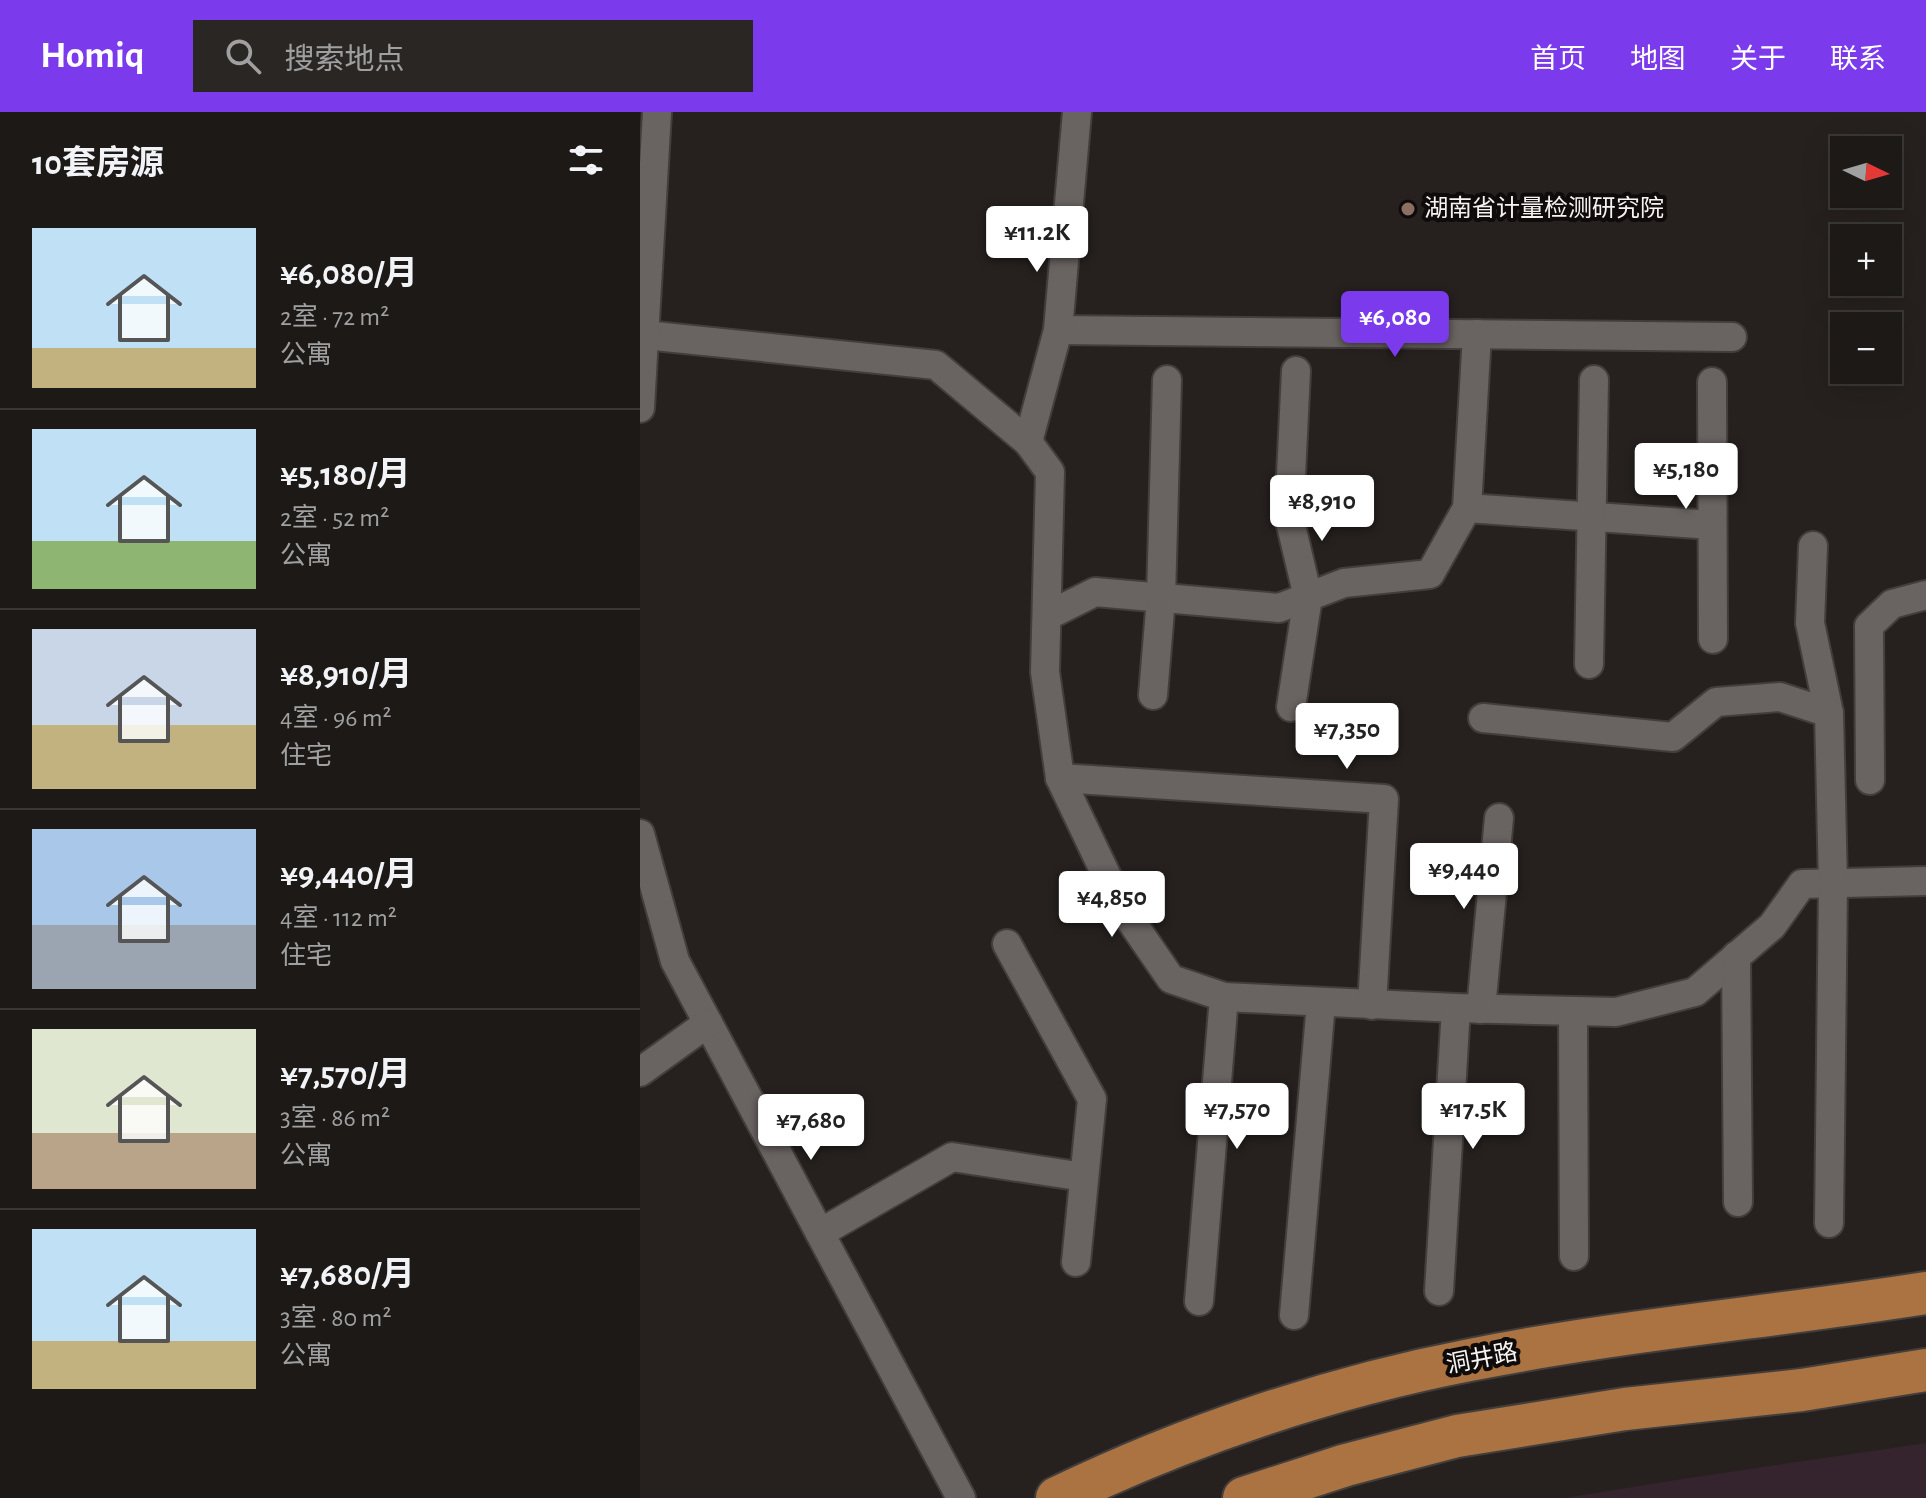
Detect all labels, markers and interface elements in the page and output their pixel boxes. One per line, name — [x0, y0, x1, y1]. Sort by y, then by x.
search box — [193, 20, 753, 92]
icon: search — [221, 34, 265, 78]
text: Homiq — [40, 37, 145, 75]
text: 搜索地点 — [285, 45, 405, 75]
text: 首页 — [1530, 46, 1586, 74]
text: 地图 — [1630, 46, 1686, 74]
text: 关于 — [1730, 46, 1786, 74]
text: 联系 — [1830, 46, 1886, 74]
north arrow — [1830, 136, 1902, 208]
map controls — [1830, 136, 1902, 384]
icon: filters — [564, 138, 608, 182]
text: 10套房源 — [32, 147, 164, 181]
place label: 湖南省计量检测研究院 — [1424, 195, 1664, 221]
marker: 湖南省计量检测研究院 — [1399, 200, 1417, 218]
pin: ¥11.2K — [972, 206, 1102, 274]
text: ¥11.2K — [1004, 219, 1070, 245]
button: + — [1830, 224, 1902, 296]
text: ¥6,080/月 — [280, 257, 418, 291]
icon: home — [96, 260, 192, 356]
pin: ¥6,080 — [1330, 291, 1460, 359]
text: 2室 · 72 m² — [280, 304, 389, 330]
text: ¥6,080 — [1359, 304, 1431, 330]
button: − — [1830, 312, 1902, 384]
text: 公寓 — [280, 342, 332, 368]
pin: ¥5,180 — [1621, 443, 1751, 511]
text: ¥5,180 — [1653, 456, 1719, 482]
text: ¥5,180/月 — [280, 458, 411, 492]
icon: home — [96, 461, 192, 557]
pin: ¥8,910 — [1257, 475, 1387, 543]
text: ¥8,910 — [1288, 488, 1356, 514]
text: 2室 · 52 m² — [280, 505, 389, 531]
text: 公寓 — [280, 543, 332, 569]
text: ¥8,910/月 — [280, 658, 412, 692]
icon: home — [96, 661, 192, 757]
pin: ¥7,350 — [1282, 703, 1412, 771]
text: 4室 · 96 m² — [280, 705, 392, 731]
text: ¥7,350 — [1314, 716, 1380, 742]
text: 住宅 — [280, 743, 332, 769]
pin: ¥9,440 — [1399, 843, 1529, 911]
text: ¥9,440 — [1428, 856, 1500, 882]
text: ¥9,440/月 — [280, 858, 418, 892]
icon: home — [96, 861, 192, 957]
pin: ¥4,850 — [1047, 871, 1177, 939]
text: ¥4,850 — [1077, 884, 1147, 910]
text: 4室 · 112 m² — [280, 905, 397, 931]
text: 住宅 — [280, 943, 332, 969]
text: ¥7,570/月 — [280, 1058, 411, 1092]
icon: home — [96, 1061, 192, 1157]
pin: ¥7,570 — [1172, 1083, 1302, 1151]
pin: ¥17.5K — [1408, 1083, 1538, 1151]
pin: ¥7,680 — [746, 1094, 876, 1162]
text: ¥7,570 — [1204, 1096, 1270, 1122]
text: ¥17.5K — [1440, 1096, 1506, 1122]
text: 3室 · 86 m² — [280, 1105, 390, 1131]
text: ¥7,680 — [776, 1107, 846, 1133]
text: 公寓 — [280, 1143, 332, 1169]
text: ¥7,680/月 — [280, 1258, 415, 1292]
icon: home — [96, 1261, 192, 1357]
text: 3室 · 80 m² — [280, 1305, 391, 1331]
street label: 洞井路 — [1444, 1338, 1520, 1378]
text: 公寓 — [280, 1343, 332, 1369]

